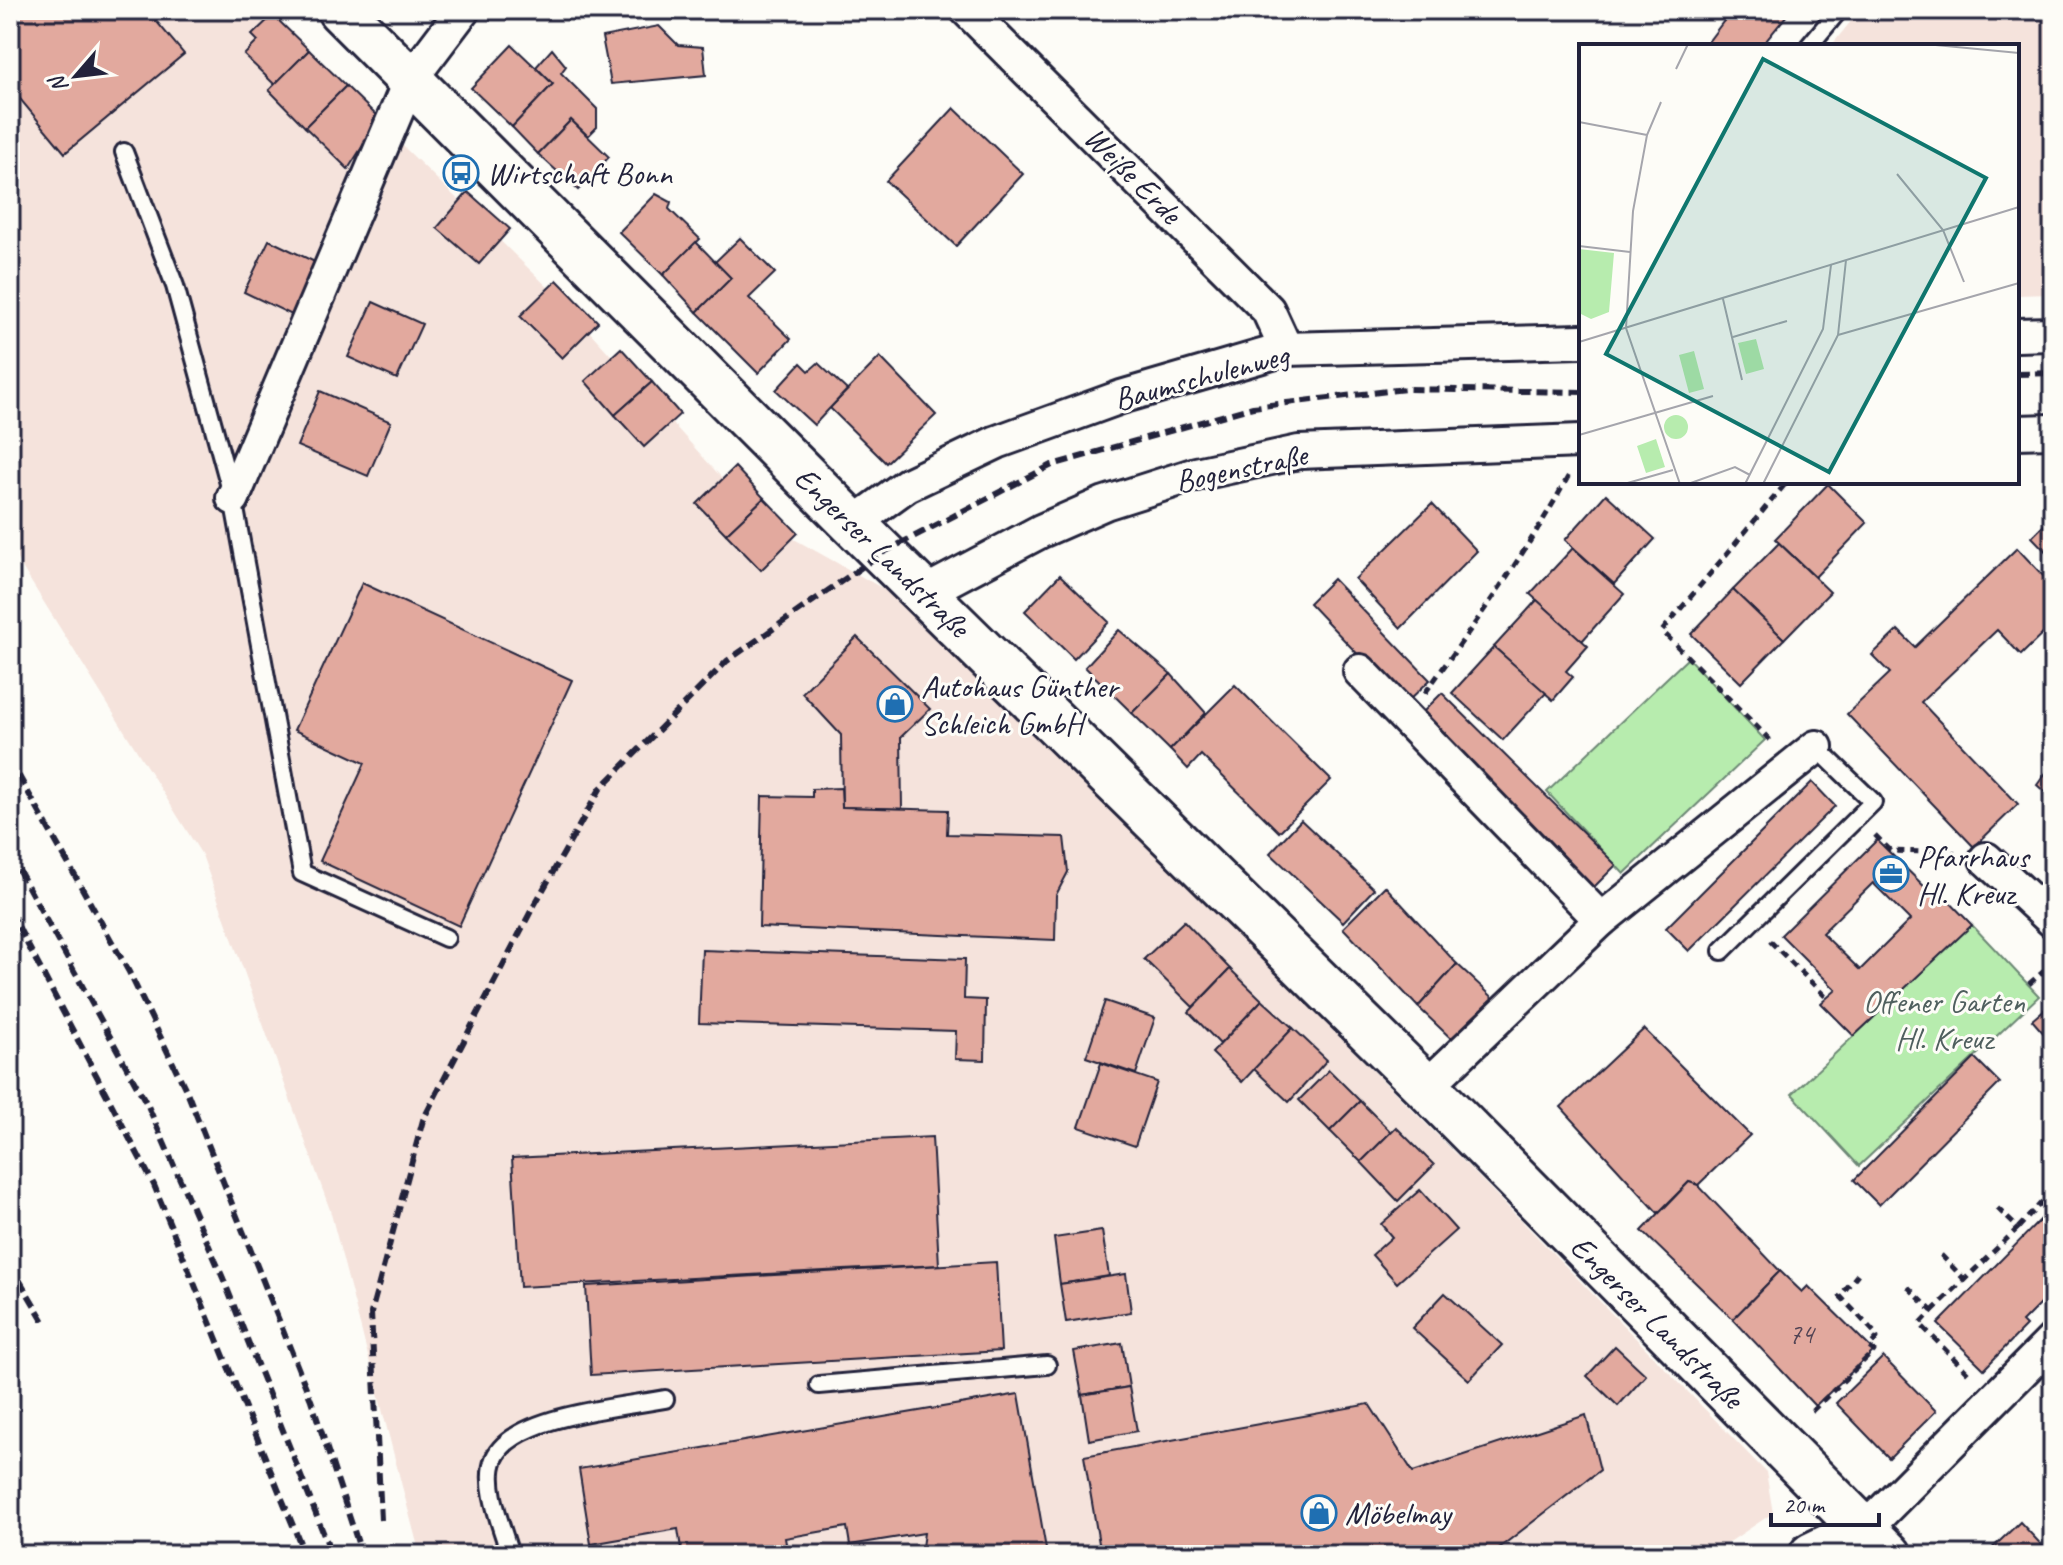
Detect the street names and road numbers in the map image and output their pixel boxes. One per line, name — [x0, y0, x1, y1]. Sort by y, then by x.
street label: Weiße Erde — [1075, 117, 1192, 234]
street label: Baumschulenweg — [1110, 333, 1295, 420]
street label: Bogenstraße — [1171, 434, 1313, 502]
street label: Engerser Landstraße — [785, 458, 980, 648]
street label: Engerser Landstraße — [1562, 1227, 1754, 1419]

